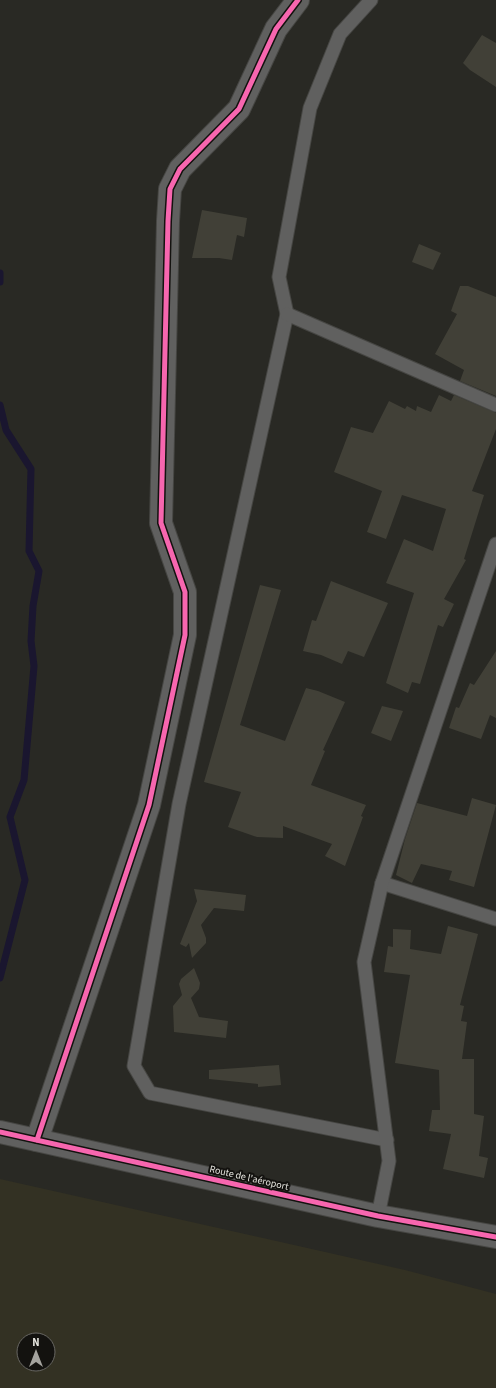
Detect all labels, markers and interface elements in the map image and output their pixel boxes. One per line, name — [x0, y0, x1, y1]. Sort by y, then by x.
street label: Route de l'aéroport — [208, 1162, 291, 1194]
north arrow — [16, 1332, 56, 1372]
text: N — [32, 1335, 40, 1350]

